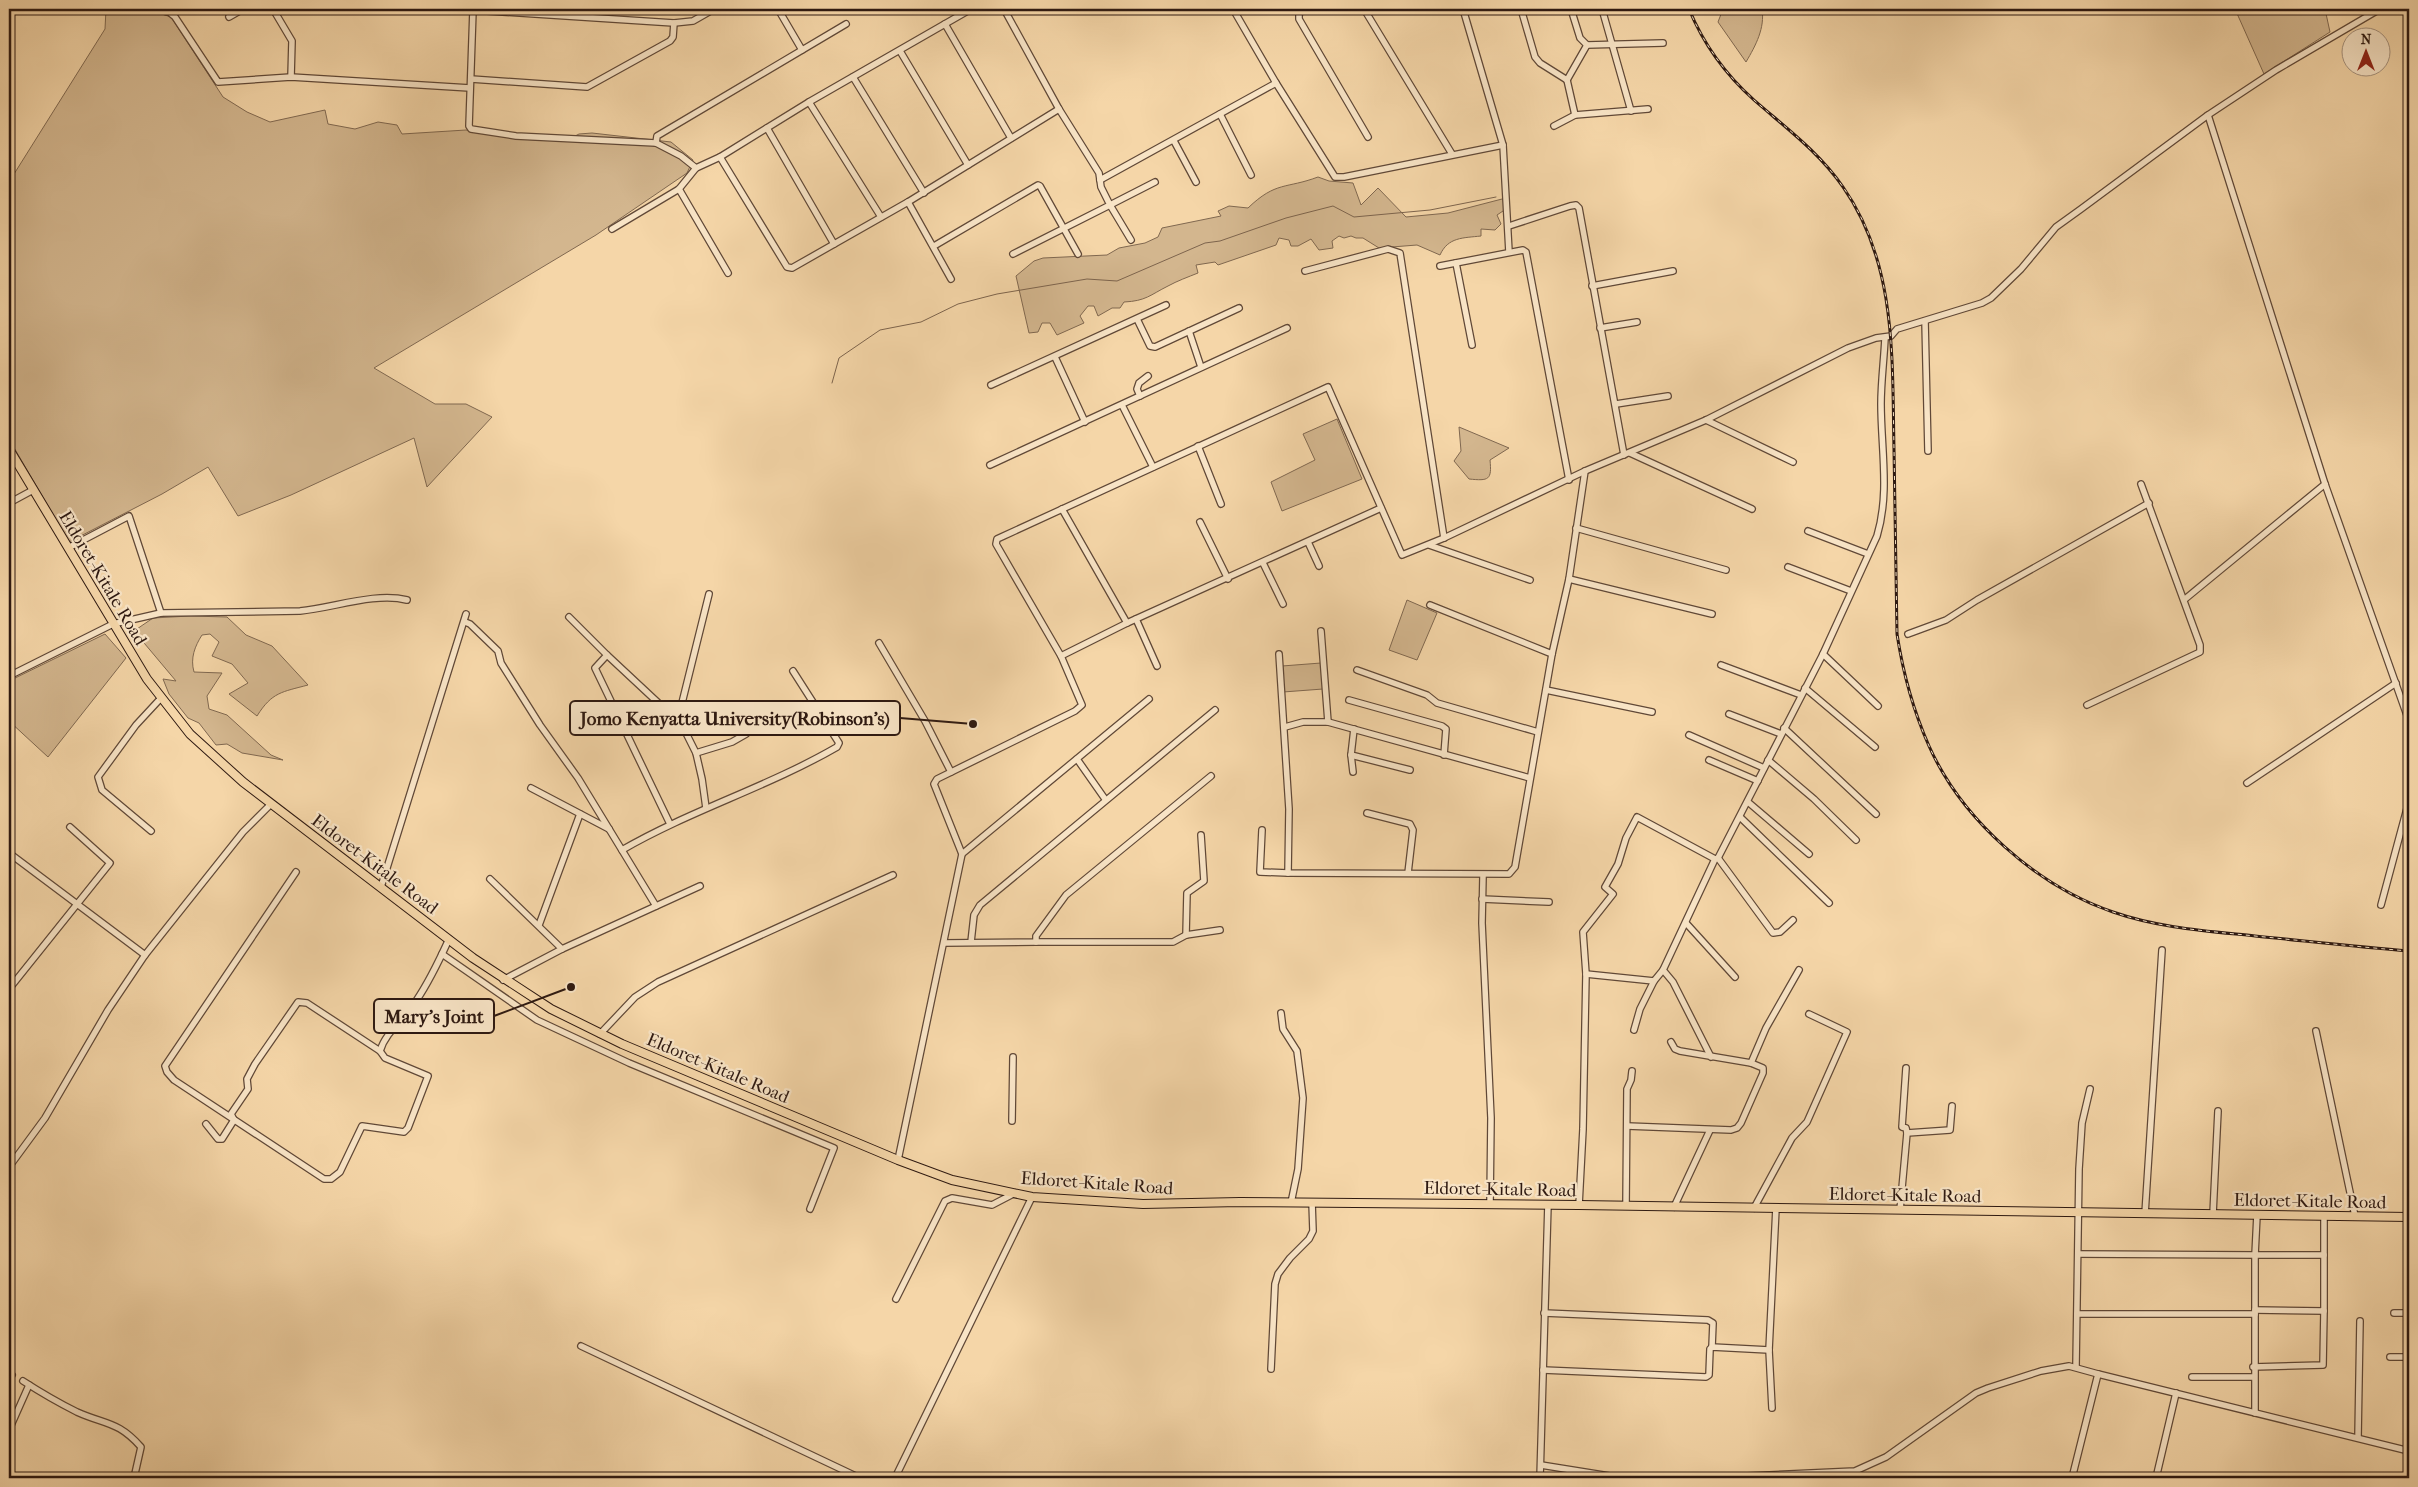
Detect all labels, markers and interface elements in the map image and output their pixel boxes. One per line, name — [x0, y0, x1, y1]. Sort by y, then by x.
north arrow — [2340, 28, 2390, 78]
text: N — [2361, 31, 2372, 48]
street label: Eldoret-Kitale Road — [54, 507, 151, 649]
callout: Jomo Kenyatta University(Robinson's) — [570, 701, 900, 735]
text: Jomo Kenyatta University(Robinson's) — [578, 708, 890, 730]
street label: Eldoret-Kitale Road — [307, 810, 442, 919]
callout: Mary's Joint — [374, 999, 494, 1033]
text: Mary's Joint — [383, 1006, 484, 1028]
street label: Eldoret-Kitale Road — [643, 1029, 792, 1108]
street label: Eldoret-Kitale Road — [1020, 1168, 1174, 1199]
street label: Eldoret-Kitale Road — [1423, 1178, 1577, 1201]
street label: Eldoret-Kitale Road — [1828, 1184, 1982, 1207]
street label: Eldoret-Kitale Road — [2233, 1190, 2387, 1213]

